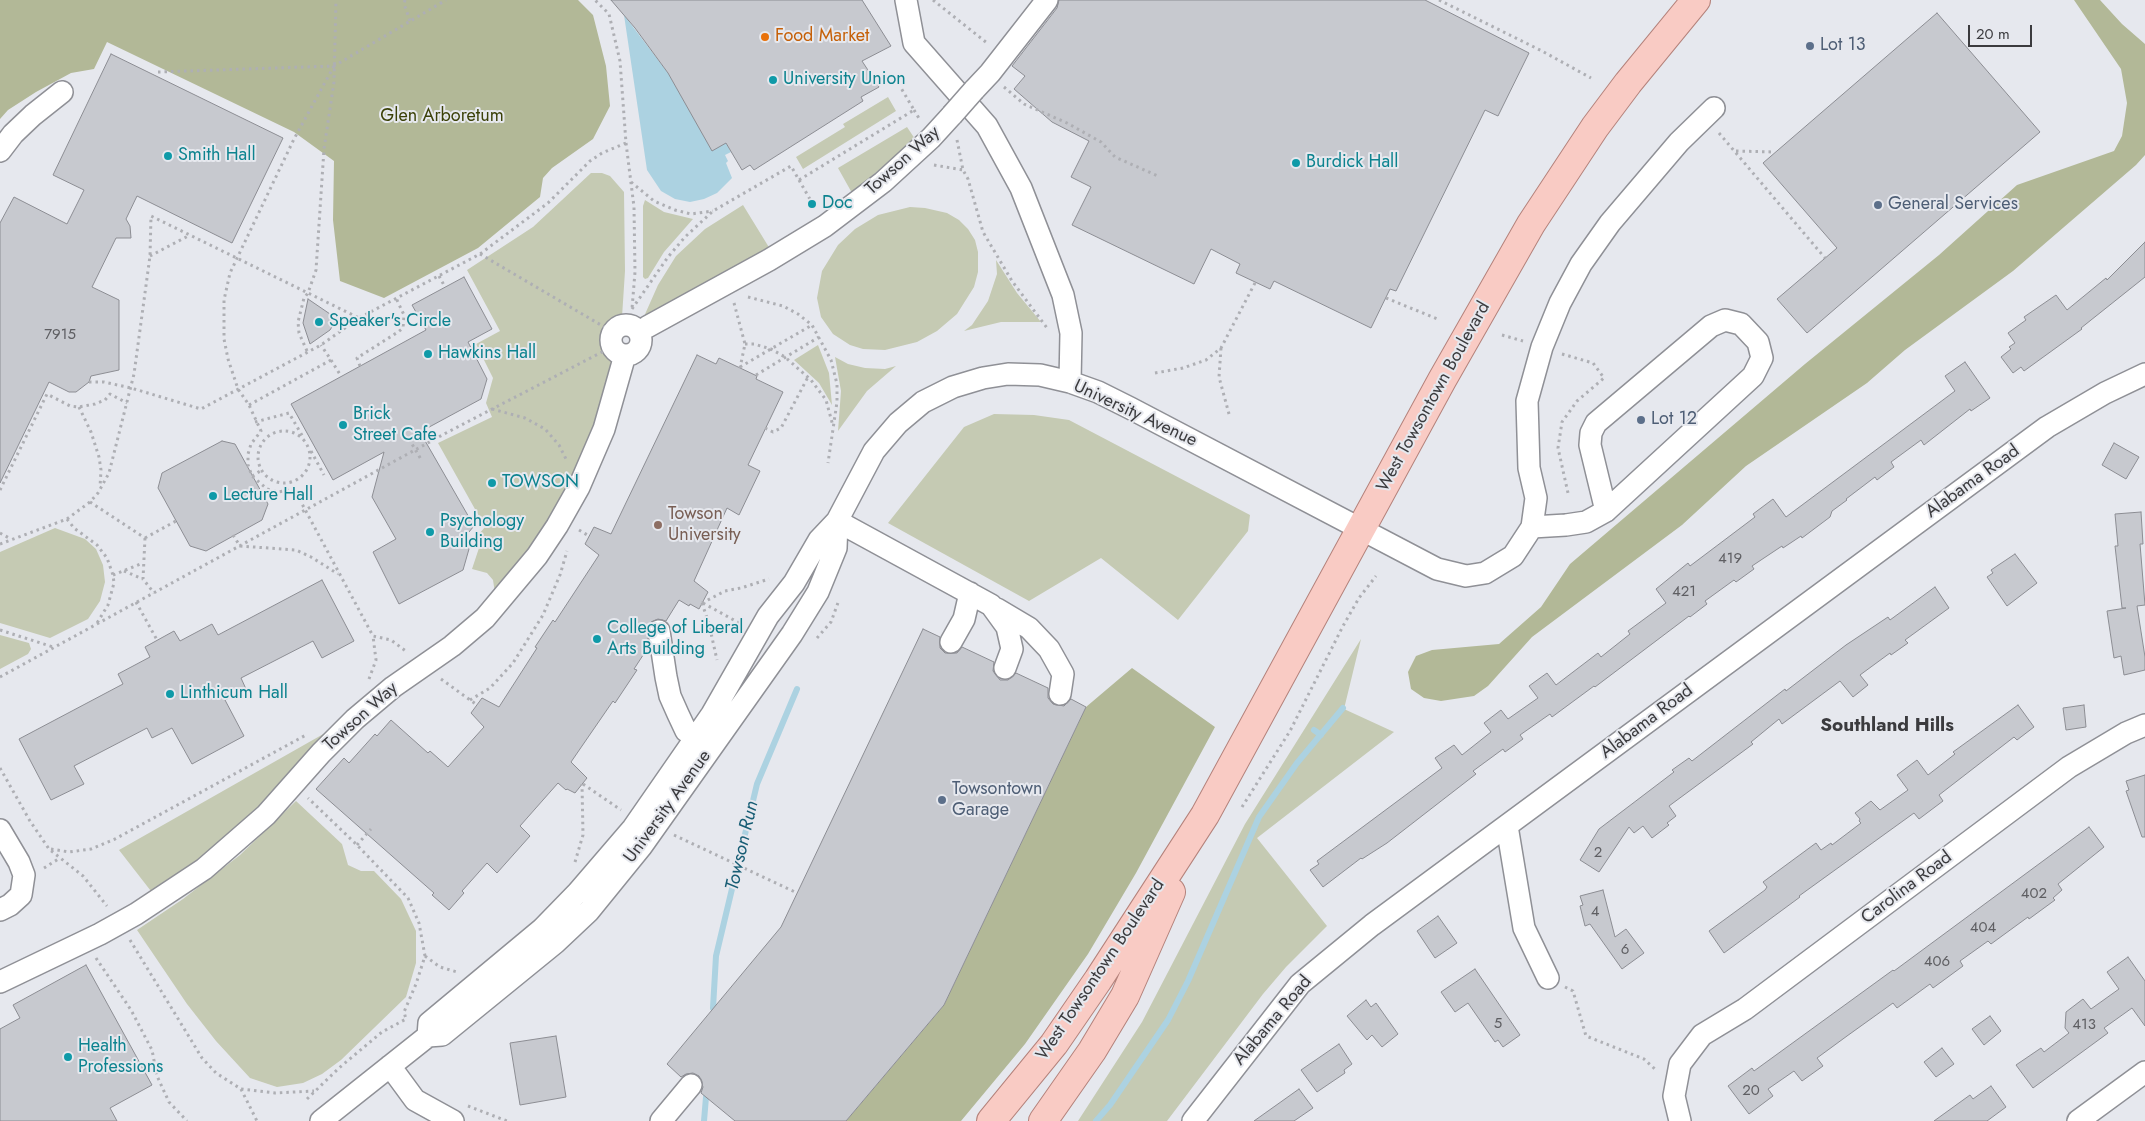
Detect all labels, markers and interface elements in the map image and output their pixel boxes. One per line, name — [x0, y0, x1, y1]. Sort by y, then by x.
scale bar — [1970, 15, 2034, 47]
text: 20 m — [1976, 23, 2010, 45]
place label: Food Market — [775, 26, 869, 48]
marker: Food Market — [759, 31, 771, 43]
place label: Lot 13 — [1820, 35, 1866, 57]
marker: Lot 13 — [1804, 40, 1816, 52]
place label: University Union — [783, 69, 906, 91]
marker: University Union — [767, 74, 779, 86]
park label: Glen Arboretum — [380, 106, 504, 128]
street label: Towson Way — [861, 122, 945, 200]
place label: Smith Hall — [178, 145, 256, 167]
marker: Smith Hall — [162, 150, 174, 162]
place label: Burdick Hall — [1306, 152, 1398, 174]
marker: Burdick Hall — [1290, 157, 1302, 169]
place label: Doc — [822, 193, 853, 215]
place label: General Services — [1888, 194, 2018, 216]
marker: Doc — [806, 198, 818, 210]
marker: General Services — [1872, 199, 1884, 211]
street label: West Towsontown Boulevard — [1373, 298, 1495, 496]
place label: Speaker's Circle — [329, 311, 451, 333]
marker: Speaker's Circle — [313, 316, 325, 328]
house number: 7915 — [44, 326, 76, 344]
place label: Hawkins Hall — [438, 343, 536, 365]
marker: Hawkins Hall — [422, 348, 434, 360]
street label: University Avenue — [1070, 376, 1200, 452]
place label: Brick Street Cafe — [353, 404, 437, 446]
place label: Lot 12 — [1651, 409, 1697, 431]
marker: Lot 12 — [1635, 414, 1647, 426]
marker: Brick Street Cafe — [337, 419, 349, 431]
street label: Alabama Road — [1922, 441, 2024, 523]
place label: TOWSON — [502, 472, 579, 494]
marker: TOWSON — [486, 477, 498, 489]
place label: Lecture Hall — [223, 485, 313, 507]
marker: Lecture Hall — [207, 490, 219, 502]
place label: Towson University — [668, 504, 741, 546]
place label: Psychology Building — [440, 511, 524, 554]
marker: Towson University — [652, 519, 664, 531]
marker: Psychology Building — [424, 526, 436, 538]
house number: 419 — [1718, 550, 1742, 568]
house number: 421 — [1672, 583, 1696, 601]
place label: College of Liberal Arts Building — [607, 618, 743, 660]
marker: College of Liberal Arts Building — [591, 633, 603, 645]
street label: Towson Way — [319, 678, 403, 756]
street label: Alabama Road — [1596, 680, 1698, 764]
place label: Linthicum Hall — [180, 683, 288, 705]
marker: Linthicum Hall — [164, 688, 176, 700]
district label: Southland Hills — [1820, 715, 1954, 737]
street label: University Avenue — [620, 746, 716, 868]
place label: Towsontown Garage — [952, 779, 1042, 822]
marker: Towsontown Garage — [936, 794, 948, 806]
water label: Towson Run — [722, 799, 764, 893]
house number: 2 — [1594, 844, 1602, 862]
street label: Carolina Road — [1857, 847, 1957, 929]
street label: West Towsontown Boulevard — [1032, 875, 1170, 1065]
house number: 402 — [2021, 885, 2047, 903]
house number: 4 — [1591, 903, 1599, 921]
house number: 404 — [1970, 919, 1996, 937]
house number: 6 — [1621, 941, 1629, 959]
house number: 406 — [1924, 953, 1950, 971]
street label: Alabama Road — [1229, 972, 1317, 1070]
house number: 5 — [1494, 1015, 1502, 1033]
house number: 413 — [2072, 1016, 2096, 1034]
place label: Health Professions — [78, 1036, 163, 1078]
marker: Health Professions — [62, 1051, 74, 1063]
house number: 20 — [1742, 1082, 1760, 1100]

